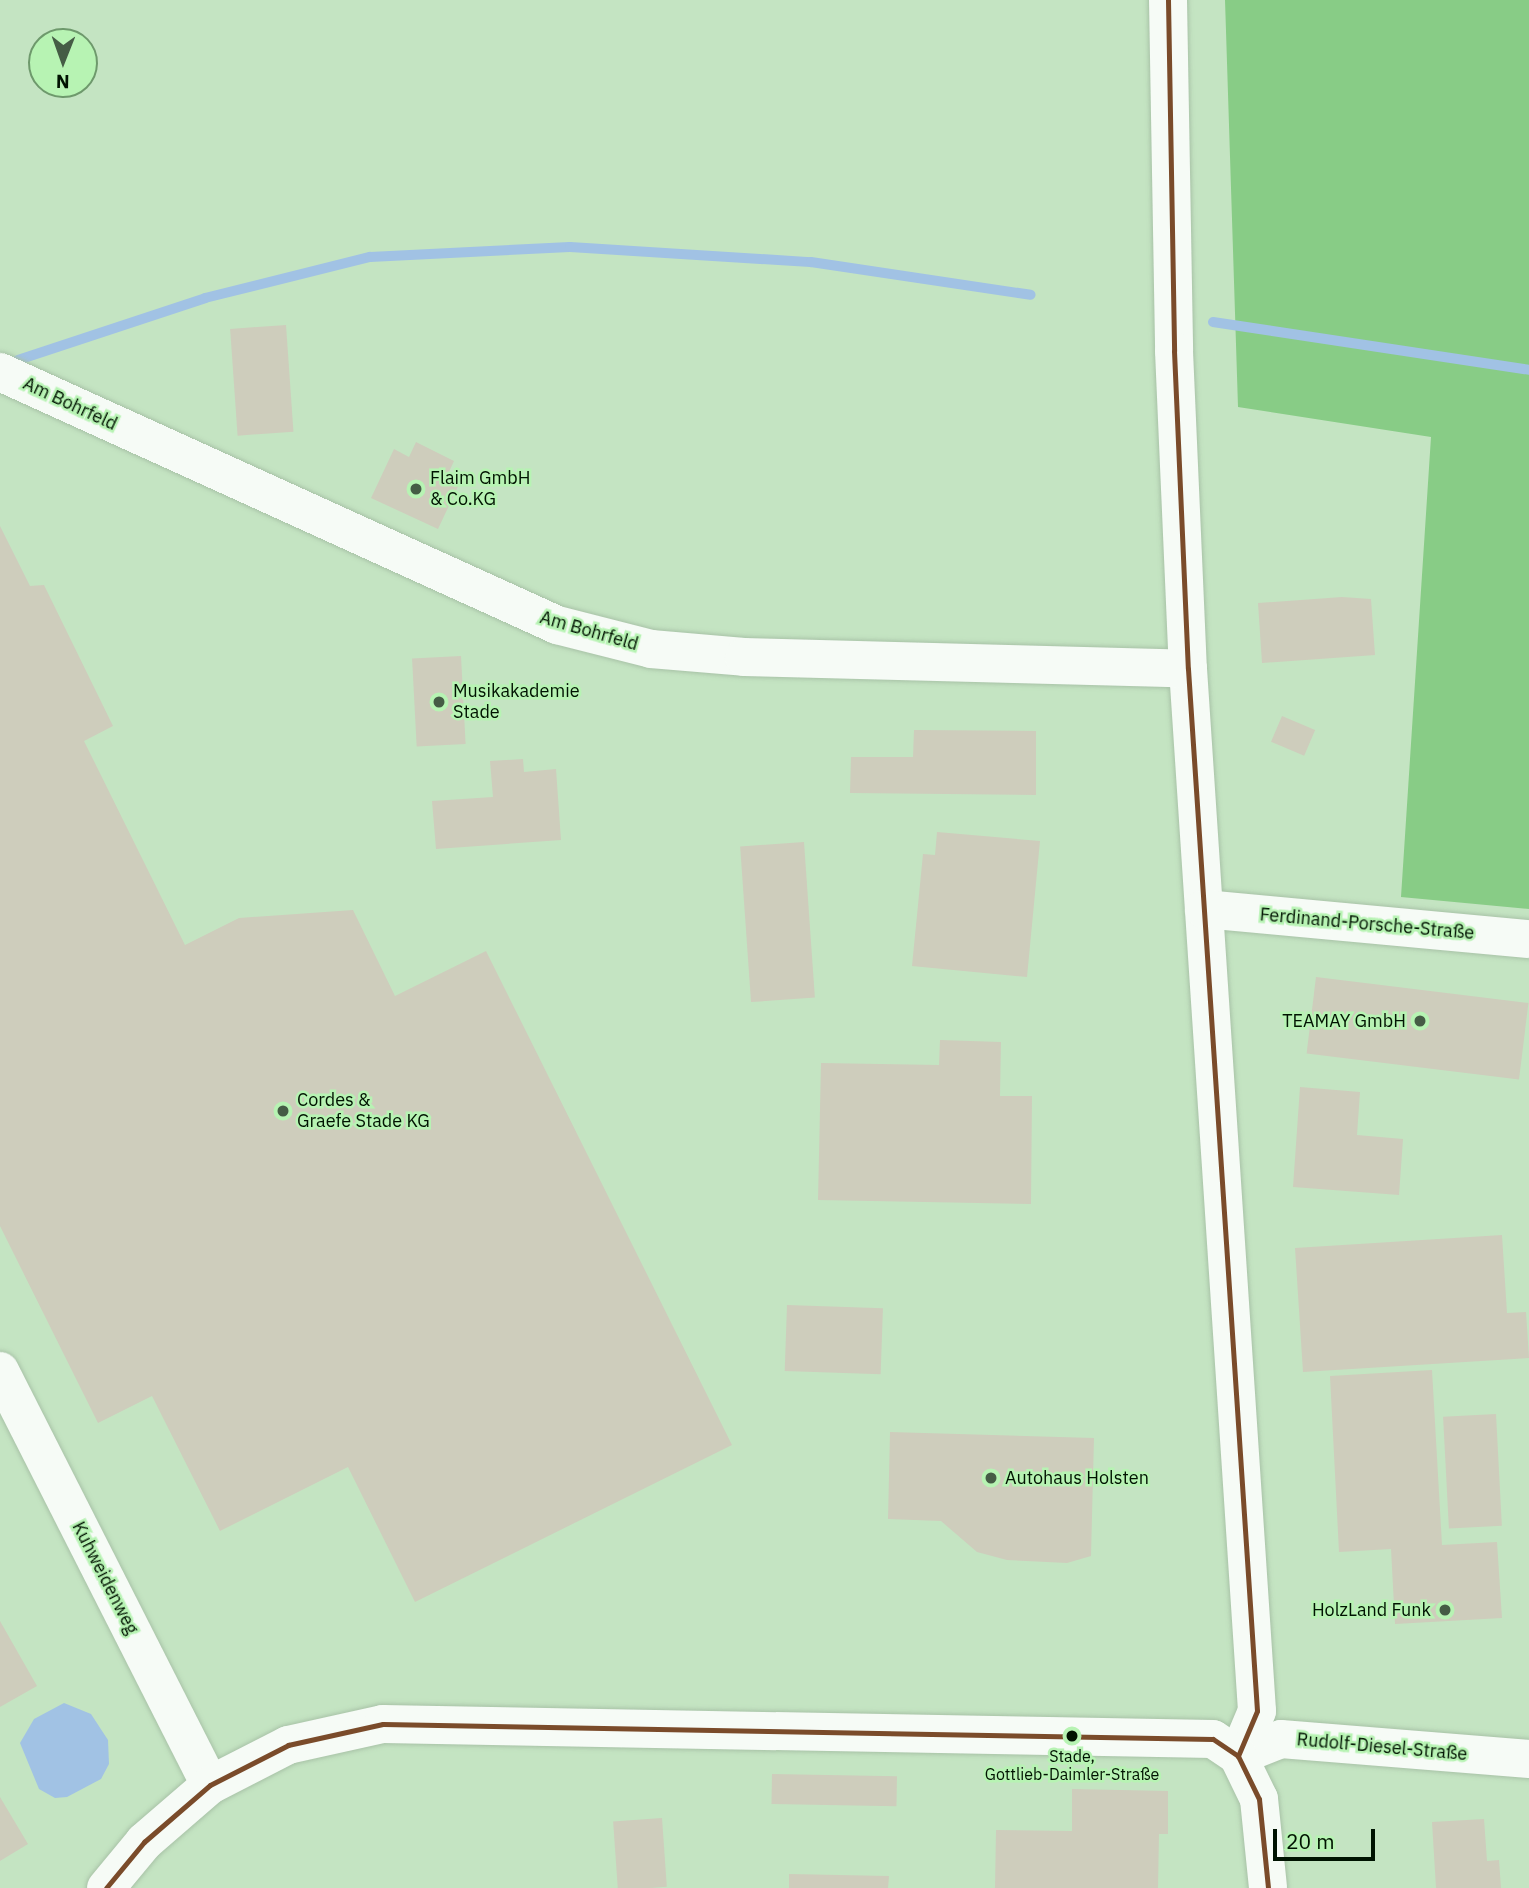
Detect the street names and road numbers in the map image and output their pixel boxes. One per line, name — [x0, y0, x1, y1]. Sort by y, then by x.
street label: Am Bohrfeld — [20, 373, 120, 435]
street label: Am Bohrfeld — [537, 607, 641, 655]
street label: Ferdinand-Porsche-Straße — [1259, 904, 1475, 944]
street label: Kuhweidenweg — [67, 1518, 143, 1638]
street label: Rudolf-Diesel-Straße — [1296, 1729, 1468, 1765]

